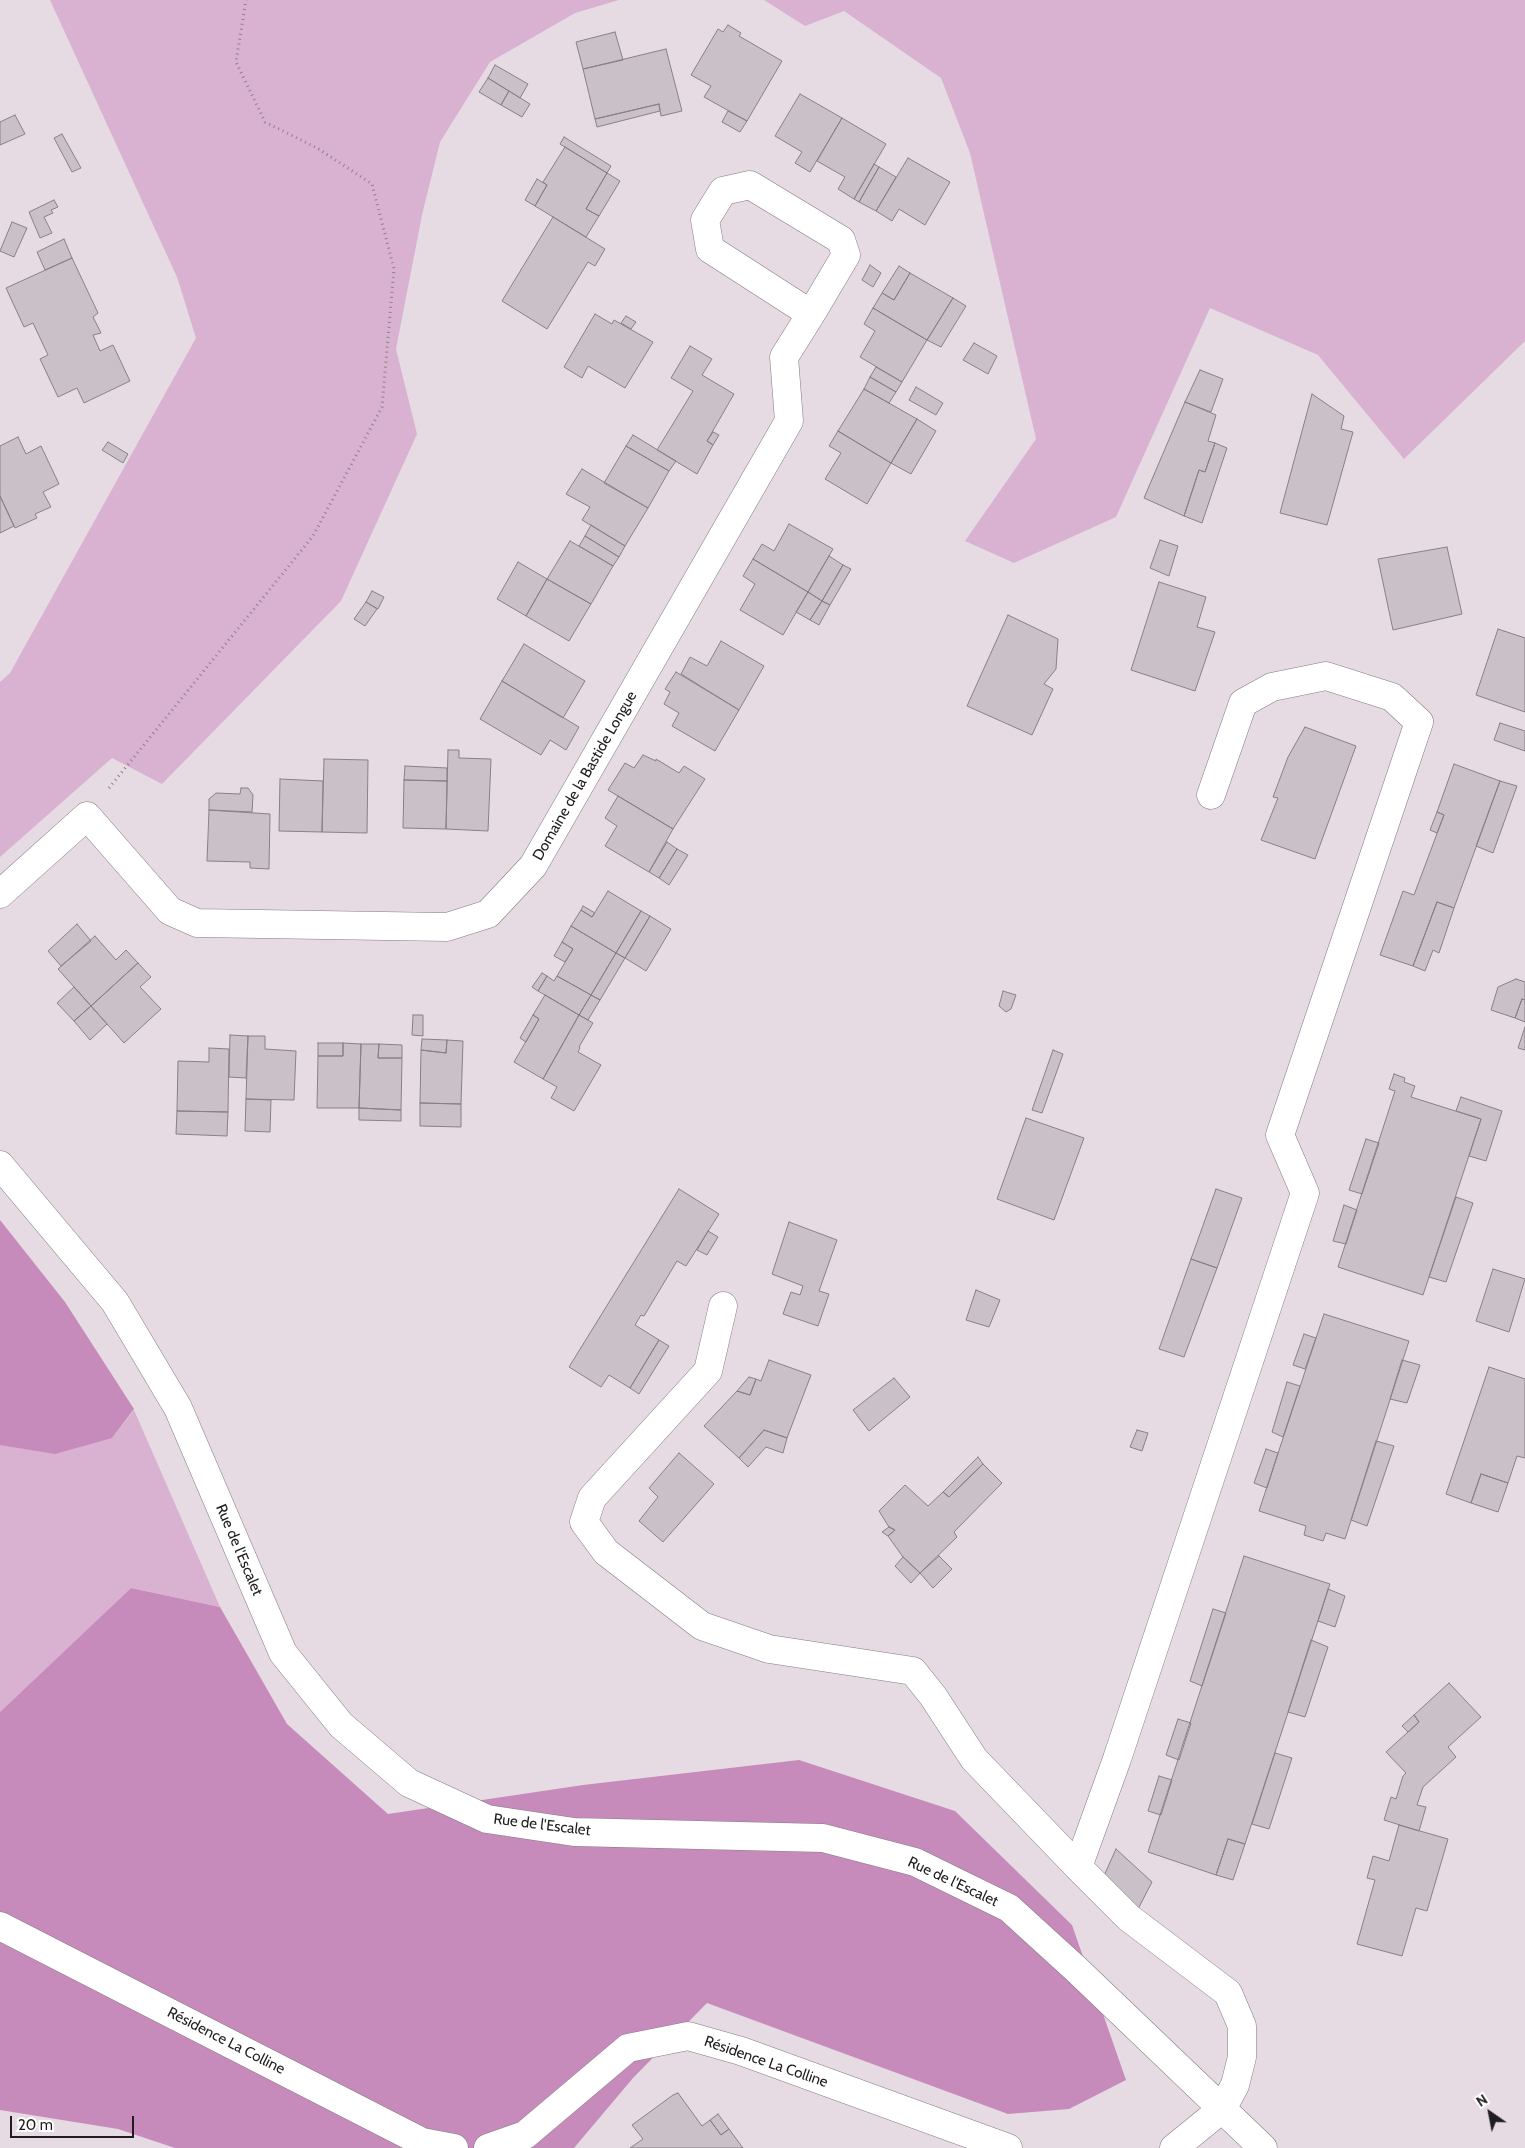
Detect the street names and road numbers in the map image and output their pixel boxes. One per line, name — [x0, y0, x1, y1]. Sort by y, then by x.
street label: Domaine de la Bastide Longue — [529, 688, 641, 864]
street label: Rue de l'Escalet — [212, 1501, 266, 1599]
street label: Rue de l'Escalet — [492, 1810, 592, 1840]
street label: Rue de l'Escalet — [905, 1853, 1001, 1911]
street label: Résidence La Colline — [164, 2004, 288, 2078]
street label: Résidence La Colline — [702, 2032, 830, 2092]

